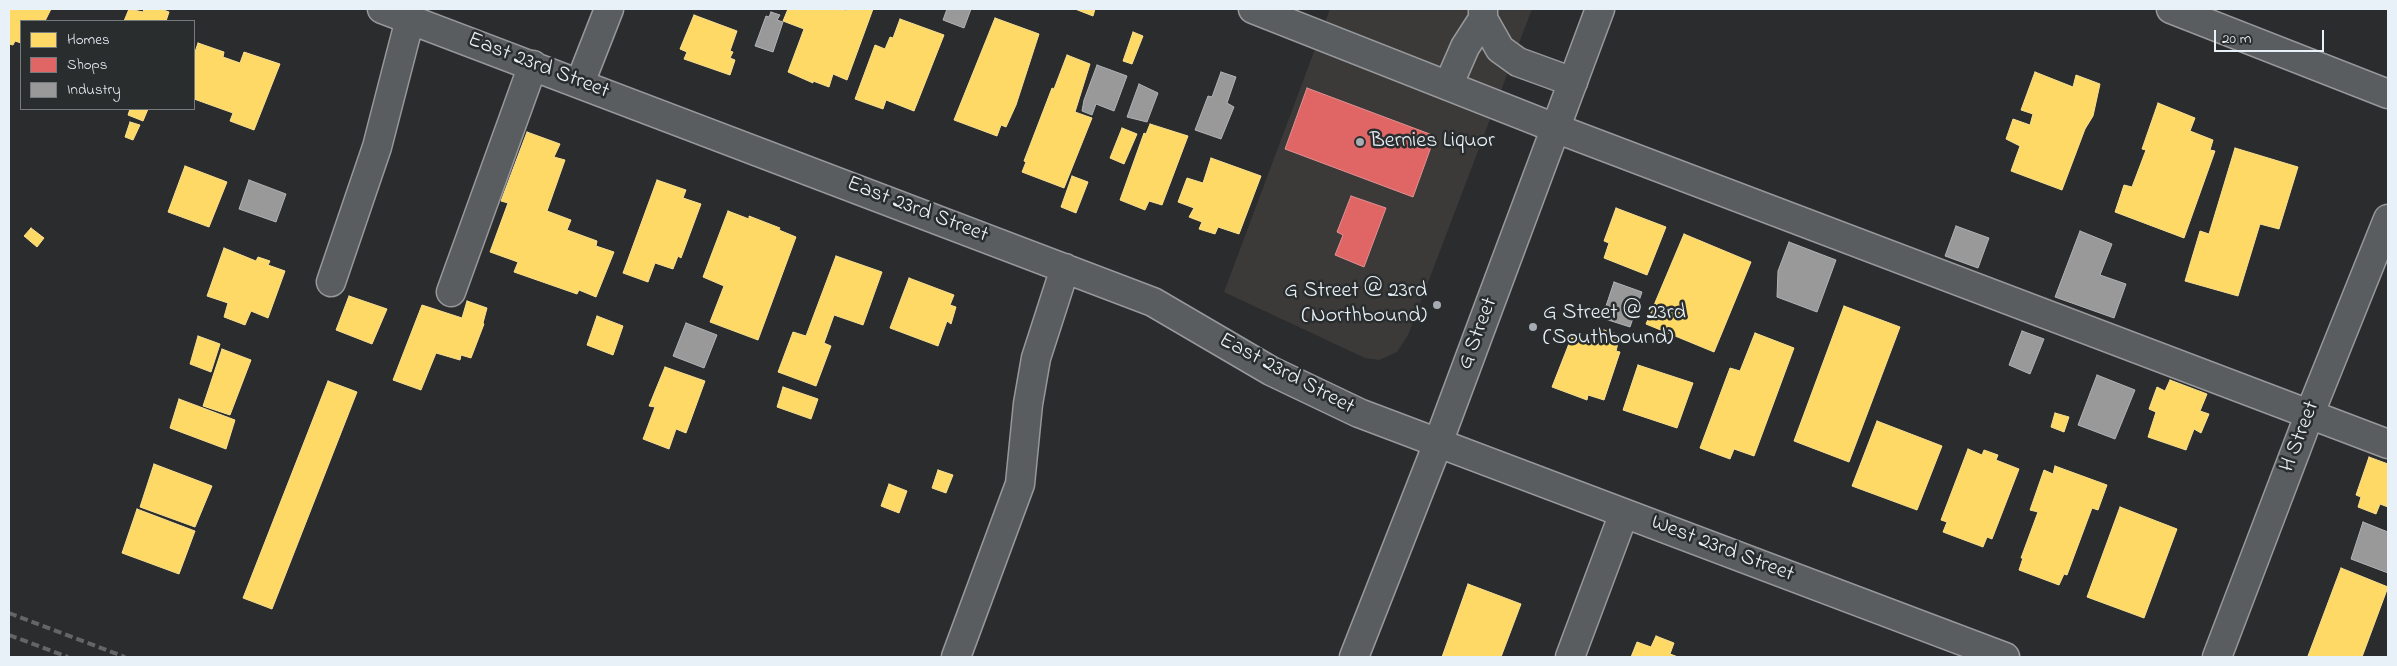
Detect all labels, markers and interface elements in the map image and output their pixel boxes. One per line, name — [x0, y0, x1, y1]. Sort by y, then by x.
legend — [20, 20, 195, 110]
scale bar — [2217, 20, 2327, 52]
street label: East 23rd Street — [464, 28, 612, 106]
text: 20 m — [2222, 28, 2251, 50]
text: Homes — [67, 29, 110, 51]
text: Shops — [67, 54, 107, 76]
text: Industry — [67, 79, 121, 101]
place label: Bernies Liquor — [1370, 129, 1495, 155]
marker: Bernies Liquor — [1354, 136, 1366, 148]
street label: East 23rd Street — [843, 172, 991, 250]
place label: G Street @ 23rd (Northbound) — [1284, 279, 1427, 330]
street label: G Street — [1453, 294, 1505, 374]
marker: G Street @ 23rd (Northbound) — [1431, 299, 1443, 311]
place label: G Street @ 23rd (Southbound) — [1543, 301, 1686, 352]
marker: G Street @ 23rd (Southbound) — [1527, 321, 1539, 333]
street label: East 23rd Street — [1214, 328, 1358, 422]
street label: H Street — [2275, 398, 2327, 476]
street label: West 23rd Street — [1647, 511, 1797, 589]

